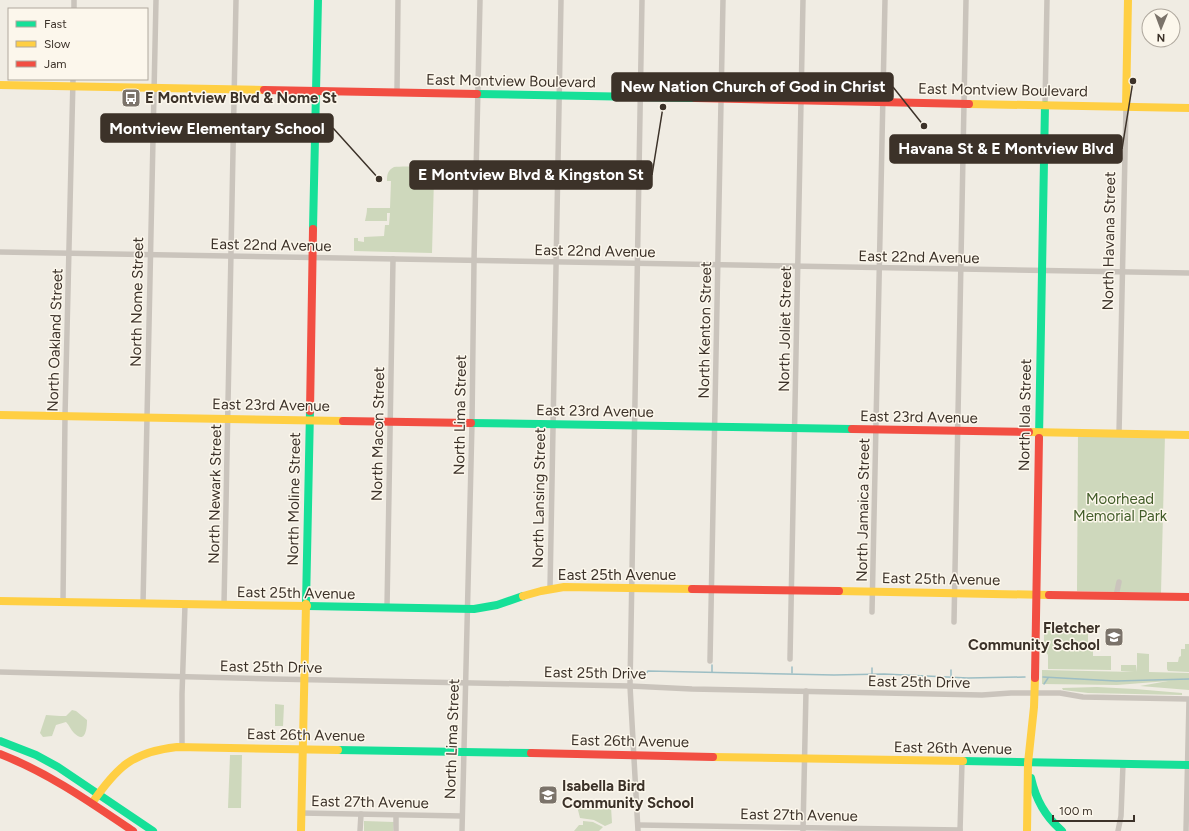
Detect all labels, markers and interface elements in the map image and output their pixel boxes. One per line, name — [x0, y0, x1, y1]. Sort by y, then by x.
legend — [8, 8, 148, 80]
north arrow — [1141, 8, 1181, 48]
text: Fast — [44, 17, 67, 31]
text: N — [1156, 31, 1165, 44]
text: Slow — [44, 37, 71, 51]
text: Jam — [44, 57, 67, 71]
street label: East Montview Boulevard — [426, 71, 596, 91]
callout: New Nation Church of God in Christ — [612, 73, 893, 101]
text: New Nation Church of God in Christ — [620, 77, 886, 96]
street label: East Montview Boulevard — [918, 80, 1088, 100]
bus stop icon: E Montview Blvd & Nome St — [120, 87, 142, 109]
place label: E Montview Blvd & Nome St — [145, 89, 337, 107]
callout: Montview Elementary School — [101, 114, 333, 142]
text: Montview Elementary School — [109, 119, 325, 138]
callout: Havana St & E Montview Blvd — [890, 135, 1122, 163]
text: Havana St & E Montview Blvd — [898, 139, 1114, 158]
callout: E Montview Blvd & Kingston St — [410, 161, 652, 189]
text: E Montview Blvd & Kingston St — [418, 165, 644, 184]
street label: North Havana Street — [1099, 171, 1119, 311]
street label: East 22nd Avenue — [210, 235, 332, 255]
street label: North Nome Street — [127, 236, 147, 367]
street label: East 22nd Avenue — [534, 241, 656, 261]
street label: East 22nd Avenue — [858, 247, 980, 267]
street label: North Kenton Street — [695, 261, 715, 399]
street label: North Joliet Street — [775, 266, 795, 392]
street label: North Oakland Street — [44, 268, 67, 412]
street label: North Lima Street — [450, 354, 470, 475]
street label: North Iola Street — [1015, 358, 1035, 471]
street label: North Macon Street — [368, 366, 388, 501]
street label: East 23rd Avenue — [212, 395, 330, 415]
street label: East 23rd Avenue — [536, 401, 654, 421]
street label: East 23rd Avenue — [860, 407, 978, 427]
street label: North Newark Street — [205, 424, 225, 564]
street label: North Lansing Street — [529, 427, 549, 568]
street label: North Moline Street — [284, 432, 304, 566]
street label: North Jamaica Street — [853, 438, 873, 582]
park label: Moorhead Memorial Park — [1073, 490, 1168, 525]
street label: East 25th Avenue — [558, 566, 676, 584]
street label: East 25th Avenue — [882, 569, 1000, 589]
street label: East 25th Avenue — [237, 583, 355, 603]
place label: Fletcher Community School — [968, 619, 1100, 654]
school or university icon: Fletcher Community School — [1103, 626, 1125, 648]
street label: East 25th Drive — [220, 657, 322, 677]
street label: East 25th Drive — [544, 663, 646, 683]
street label: East 25th Drive — [868, 672, 970, 692]
street label: North Lima Street — [441, 678, 463, 800]
street label: East 26th Avenue — [247, 725, 365, 745]
street label: East 26th Avenue — [571, 731, 689, 751]
street label: East 26th Avenue — [894, 738, 1012, 758]
place label: Isabella Bird Community School — [562, 777, 694, 812]
school or university icon: Isabella Bird Community School — [537, 784, 559, 806]
street label: East 27th Avenue — [311, 792, 429, 812]
scale bar — [1053, 797, 1134, 823]
text: 100 m — [1059, 804, 1093, 818]
street label: East 27th Avenue — [740, 805, 858, 825]

